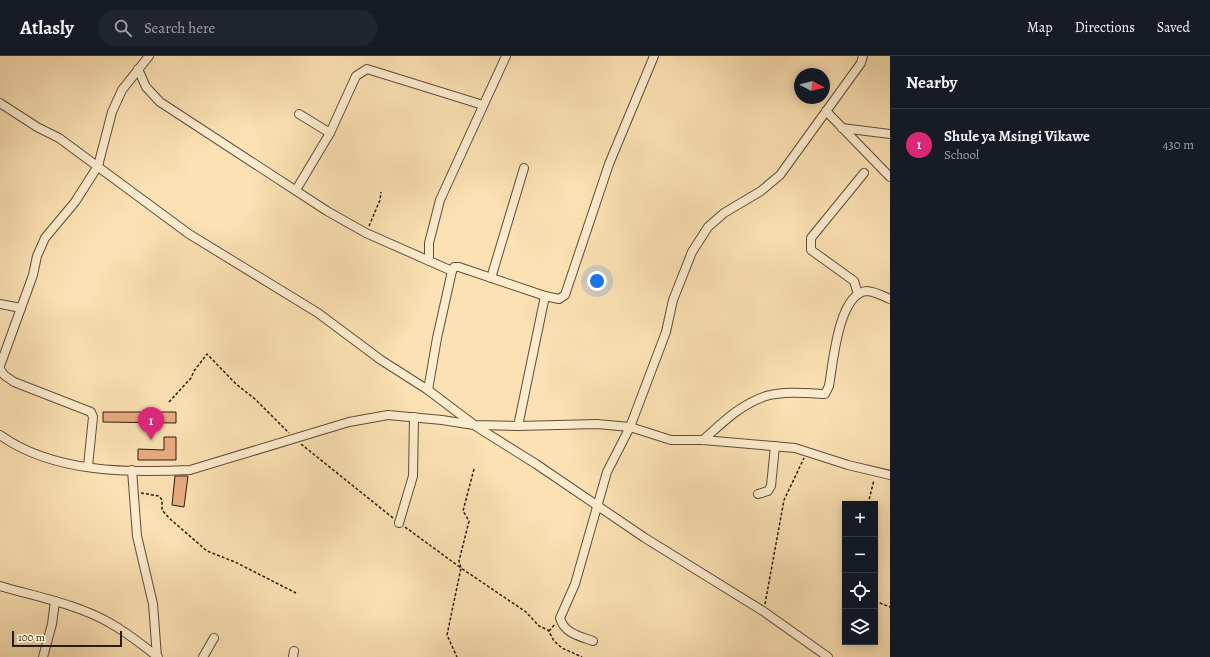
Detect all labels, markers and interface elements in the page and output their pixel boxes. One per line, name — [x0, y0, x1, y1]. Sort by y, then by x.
search box — [98, 10, 378, 46]
text: Atlasly — [20, 15, 74, 41]
icon: search — [112, 17, 134, 39]
text: Search here — [144, 18, 215, 38]
text: Map — [1027, 18, 1053, 37]
text: Directions — [1075, 18, 1135, 37]
text: Saved — [1157, 18, 1190, 37]
north arrow — [794, 68, 830, 104]
text: Nearby — [906, 71, 957, 94]
text: Shule ya Msingi Vikawe — [944, 126, 1090, 146]
text: 1 — [917, 136, 921, 153]
text: 430 m — [1162, 136, 1194, 153]
text: School — [944, 146, 979, 163]
your location — [587, 271, 607, 291]
pin: 1 — [138, 407, 164, 440]
map controls — [842, 501, 878, 645]
button: + — [842, 501, 878, 537]
button: − — [842, 537, 878, 573]
button: locate — [842, 573, 878, 609]
button: layers — [842, 609, 878, 645]
scale bar — [12, 629, 122, 648]
text: 100 m — [18, 630, 45, 645]

